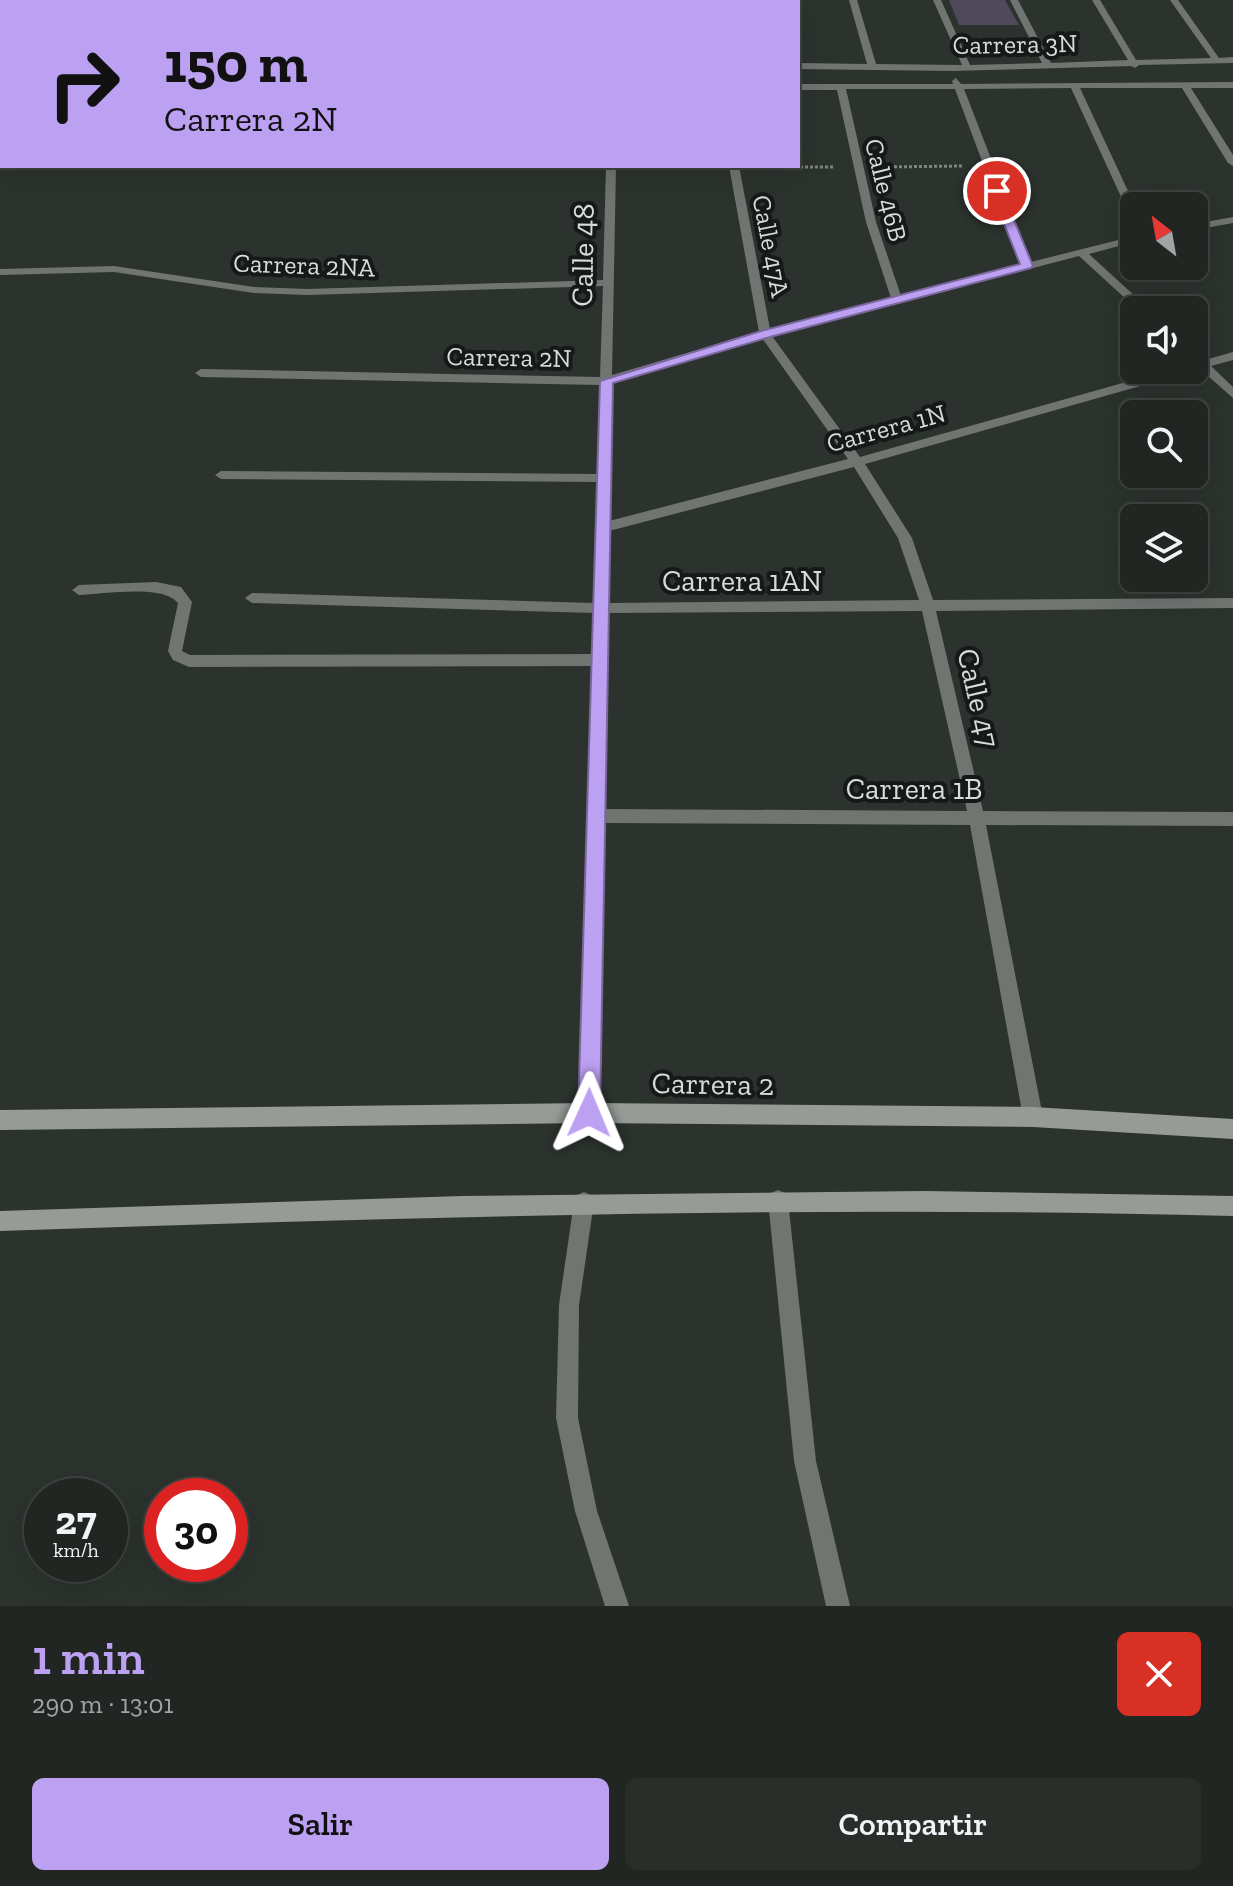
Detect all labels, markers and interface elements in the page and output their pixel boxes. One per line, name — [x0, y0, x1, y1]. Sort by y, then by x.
street label: Carrera 3N — [952, 27, 1078, 61]
text: 150 m — [164, 29, 308, 96]
icon: right — [32, 32, 136, 136]
text: Carrera 2N — [164, 97, 338, 140]
street label: Calle 46B — [858, 135, 914, 245]
pin — [963, 157, 1031, 225]
icon: arrive — [975, 169, 1019, 213]
street label: Calle 47A — [745, 192, 797, 301]
north arrow — [1120, 192, 1208, 280]
map controls — [1120, 192, 1208, 592]
street label: Calle 48 — [564, 203, 602, 307]
street label: Carrera 2NA — [233, 247, 377, 284]
button: sound — [1120, 296, 1208, 384]
street label: Carrera 2N — [446, 340, 572, 374]
street label: Carrera 1N — [823, 397, 949, 459]
button: search — [1120, 400, 1208, 488]
button: layers — [1120, 504, 1208, 592]
street label: Carrera 1AN — [662, 563, 822, 599]
street label: Calle 47 — [949, 645, 1007, 751]
street label: Carrera 1B — [846, 771, 982, 807]
street label: Carrera 2 — [651, 1065, 775, 1103]
position arrow — [547, 1071, 631, 1155]
speed limit sign: 30 — [144, 1478, 248, 1582]
text: 27 — [55, 1496, 97, 1544]
text: km/h — [53, 1538, 99, 1562]
text: 1 min — [32, 1629, 145, 1686]
button: close — [1117, 1632, 1201, 1716]
text: 290 m · 13:01 — [32, 1688, 174, 1720]
button: Salir — [32, 1778, 609, 1870]
button: Compartir — [625, 1778, 1201, 1870]

